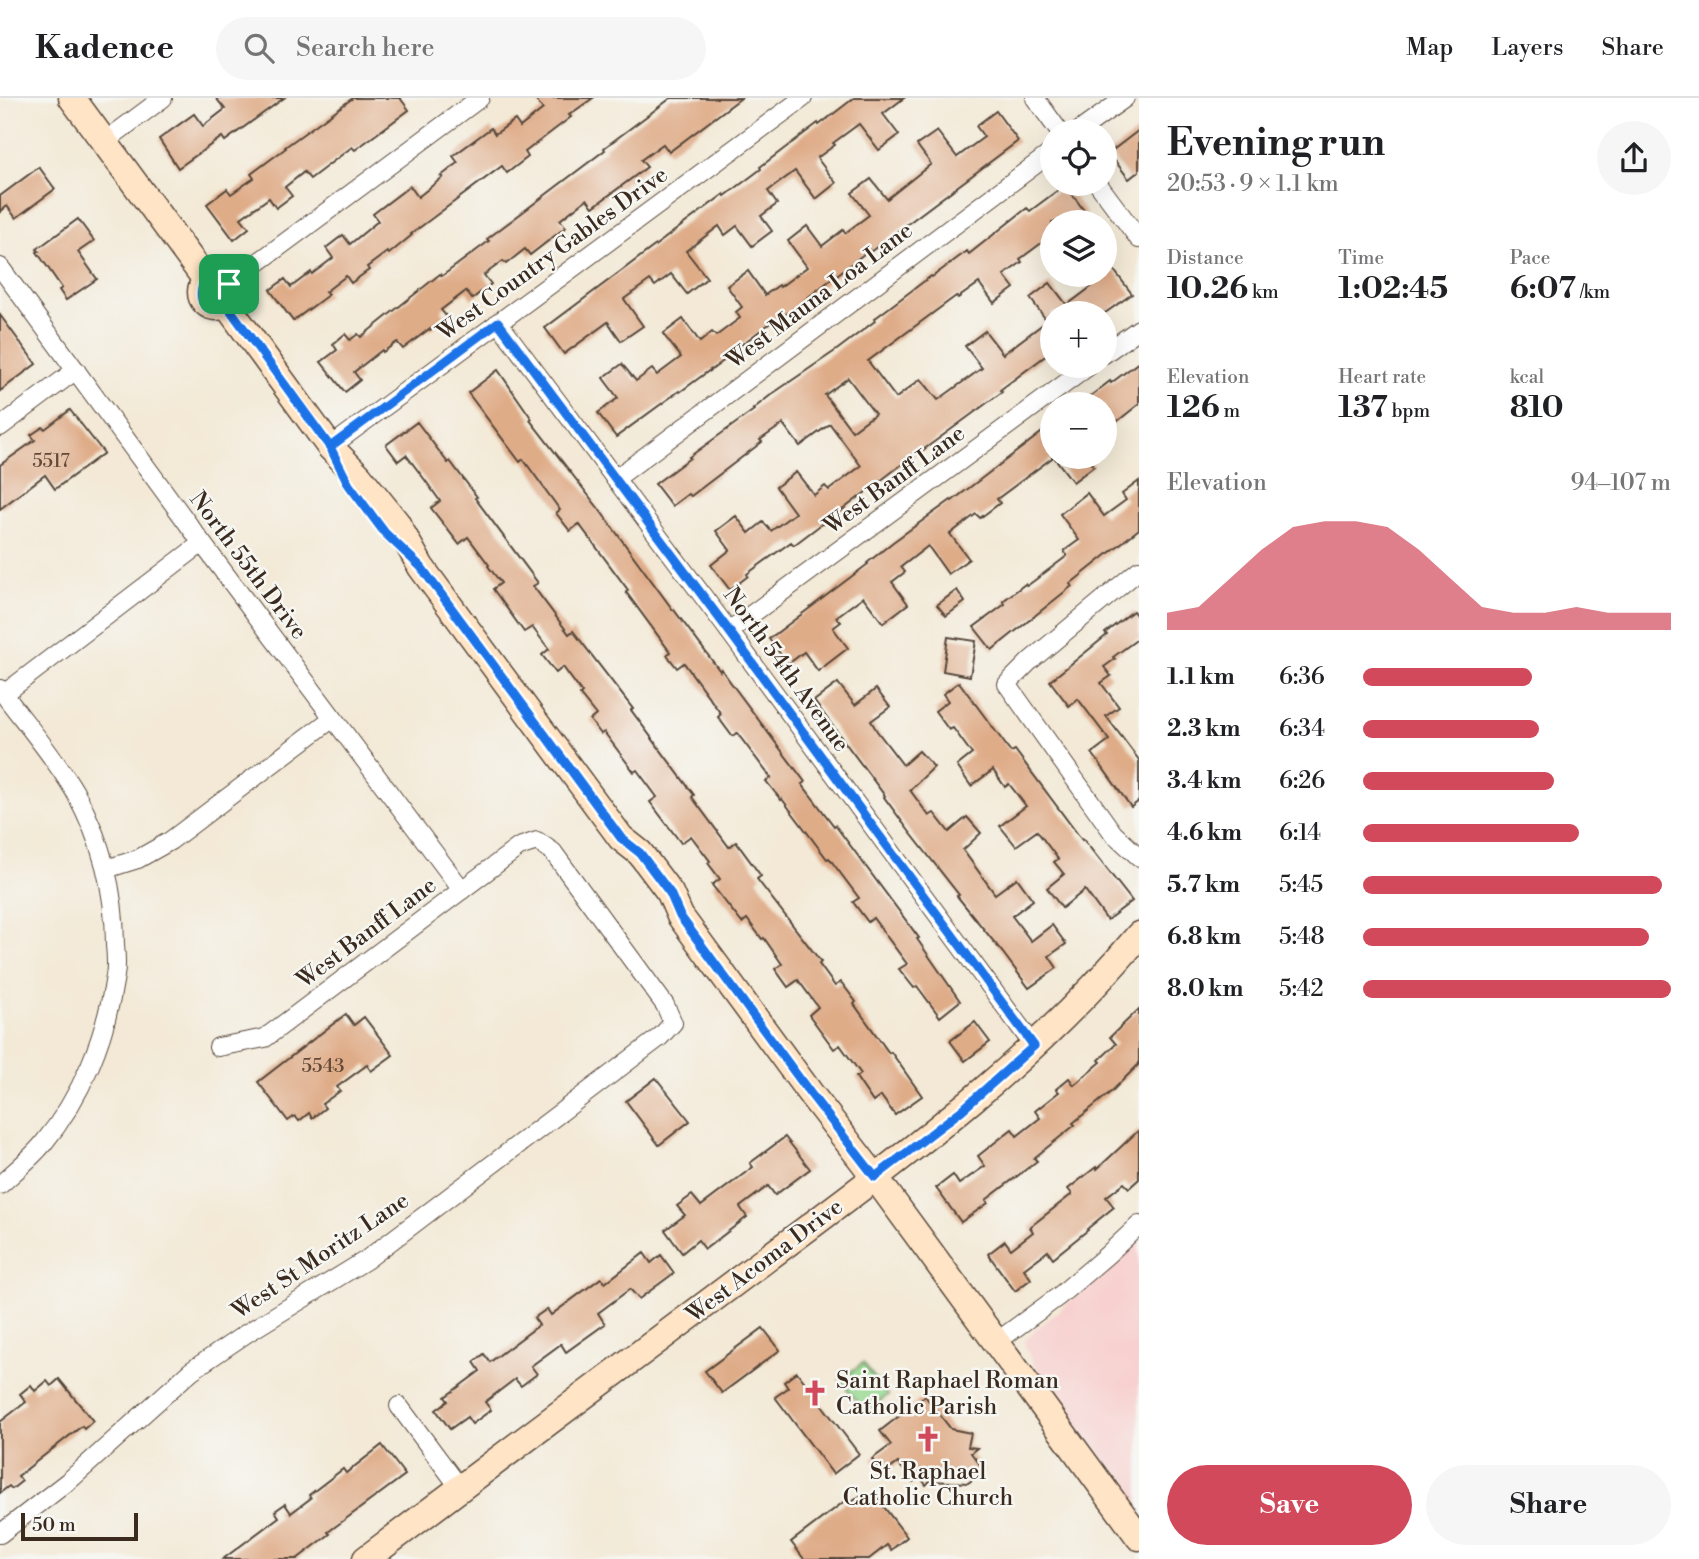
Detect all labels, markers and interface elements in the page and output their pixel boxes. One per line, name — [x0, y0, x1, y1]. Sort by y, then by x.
search box — [216, 17, 706, 80]
text: Kadence — [35, 28, 174, 69]
icon: search — [240, 29, 278, 67]
text: Search here — [296, 32, 435, 64]
text: Map — [1406, 33, 1453, 63]
text: Layers — [1491, 33, 1563, 63]
text: Share — [1601, 33, 1664, 63]
map controls — [1040, 119, 1117, 469]
button: locate — [1040, 119, 1117, 196]
text: Evening run — [1167, 120, 1385, 167]
button: share — [1597, 121, 1671, 195]
street label: West Country Gables Drive — [431, 161, 673, 347]
text: 20:53 · 9 × 1.1 km — [1167, 170, 1339, 198]
button: layers — [1040, 210, 1117, 287]
street label: West Mauna Loa Lane — [720, 217, 918, 376]
text: Distance — [1167, 246, 1244, 270]
text: Time — [1338, 246, 1384, 270]
text: Pace — [1510, 246, 1550, 270]
pin — [199, 254, 259, 314]
icon: arrive — [210, 265, 248, 303]
text: 10.26 — [1167, 270, 1248, 308]
text: 1:02:45 — [1338, 270, 1448, 308]
text: 6:07 — [1510, 270, 1576, 308]
text: km — [1248, 280, 1279, 304]
text: /km — [1576, 280, 1610, 304]
button: + — [1040, 301, 1117, 378]
text: Elevation — [1167, 365, 1249, 389]
text: Heart rate — [1338, 365, 1426, 389]
text: kcal — [1510, 365, 1544, 389]
text: 126 — [1167, 389, 1220, 427]
text: 137 — [1338, 389, 1388, 427]
text: 810 — [1510, 389, 1564, 427]
button: − — [1040, 392, 1117, 469]
text: m — [1220, 399, 1240, 423]
text: bpm — [1388, 399, 1430, 423]
street label: West Banff Lane — [818, 419, 971, 541]
house number: 5517 — [32, 449, 70, 473]
text: Elevation — [1167, 469, 1267, 497]
text: 94–107 m — [1570, 469, 1671, 497]
street label: North 55th Drive — [183, 486, 313, 645]
street label: North 54th Avenue — [717, 582, 855, 757]
text: 1.1 km — [1167, 663, 1235, 691]
text: 6:36 — [1279, 663, 1325, 691]
text: 2.3 km — [1167, 715, 1240, 743]
text: 6:34 — [1279, 715, 1325, 743]
text: 3.4 km — [1167, 767, 1241, 795]
text: 6:26 — [1279, 767, 1325, 795]
text: 4.6 km — [1167, 819, 1242, 847]
text: 6:14 — [1279, 819, 1321, 847]
street label: West Banff Lane — [291, 871, 442, 995]
text: 5.7 km — [1167, 871, 1240, 899]
text: 5:45 — [1279, 871, 1323, 899]
text: 6.8 km — [1167, 923, 1241, 951]
text: 5:48 — [1279, 923, 1325, 951]
text: 8.0 km — [1167, 975, 1244, 1003]
text: 5:42 — [1279, 975, 1324, 1003]
house number: 5543 — [301, 1054, 345, 1078]
street label: West St Moritz Lane — [226, 1186, 414, 1326]
street label: West Acoma Drive — [680, 1193, 848, 1329]
place label: Saint Raphael Roman Catholic Parish — [836, 1367, 1059, 1421]
church icon: Saint Raphael Roman Catholic Parish — [800, 1378, 830, 1408]
church icon: St. Raphael Catholic Church — [913, 1424, 943, 1454]
place label: St. Raphael Catholic Church — [843, 1458, 1014, 1512]
button: Save — [1167, 1465, 1412, 1545]
button: Share — [1426, 1465, 1671, 1545]
scale bar — [21, 1510, 138, 1542]
text: 50 m — [32, 1513, 76, 1537]

